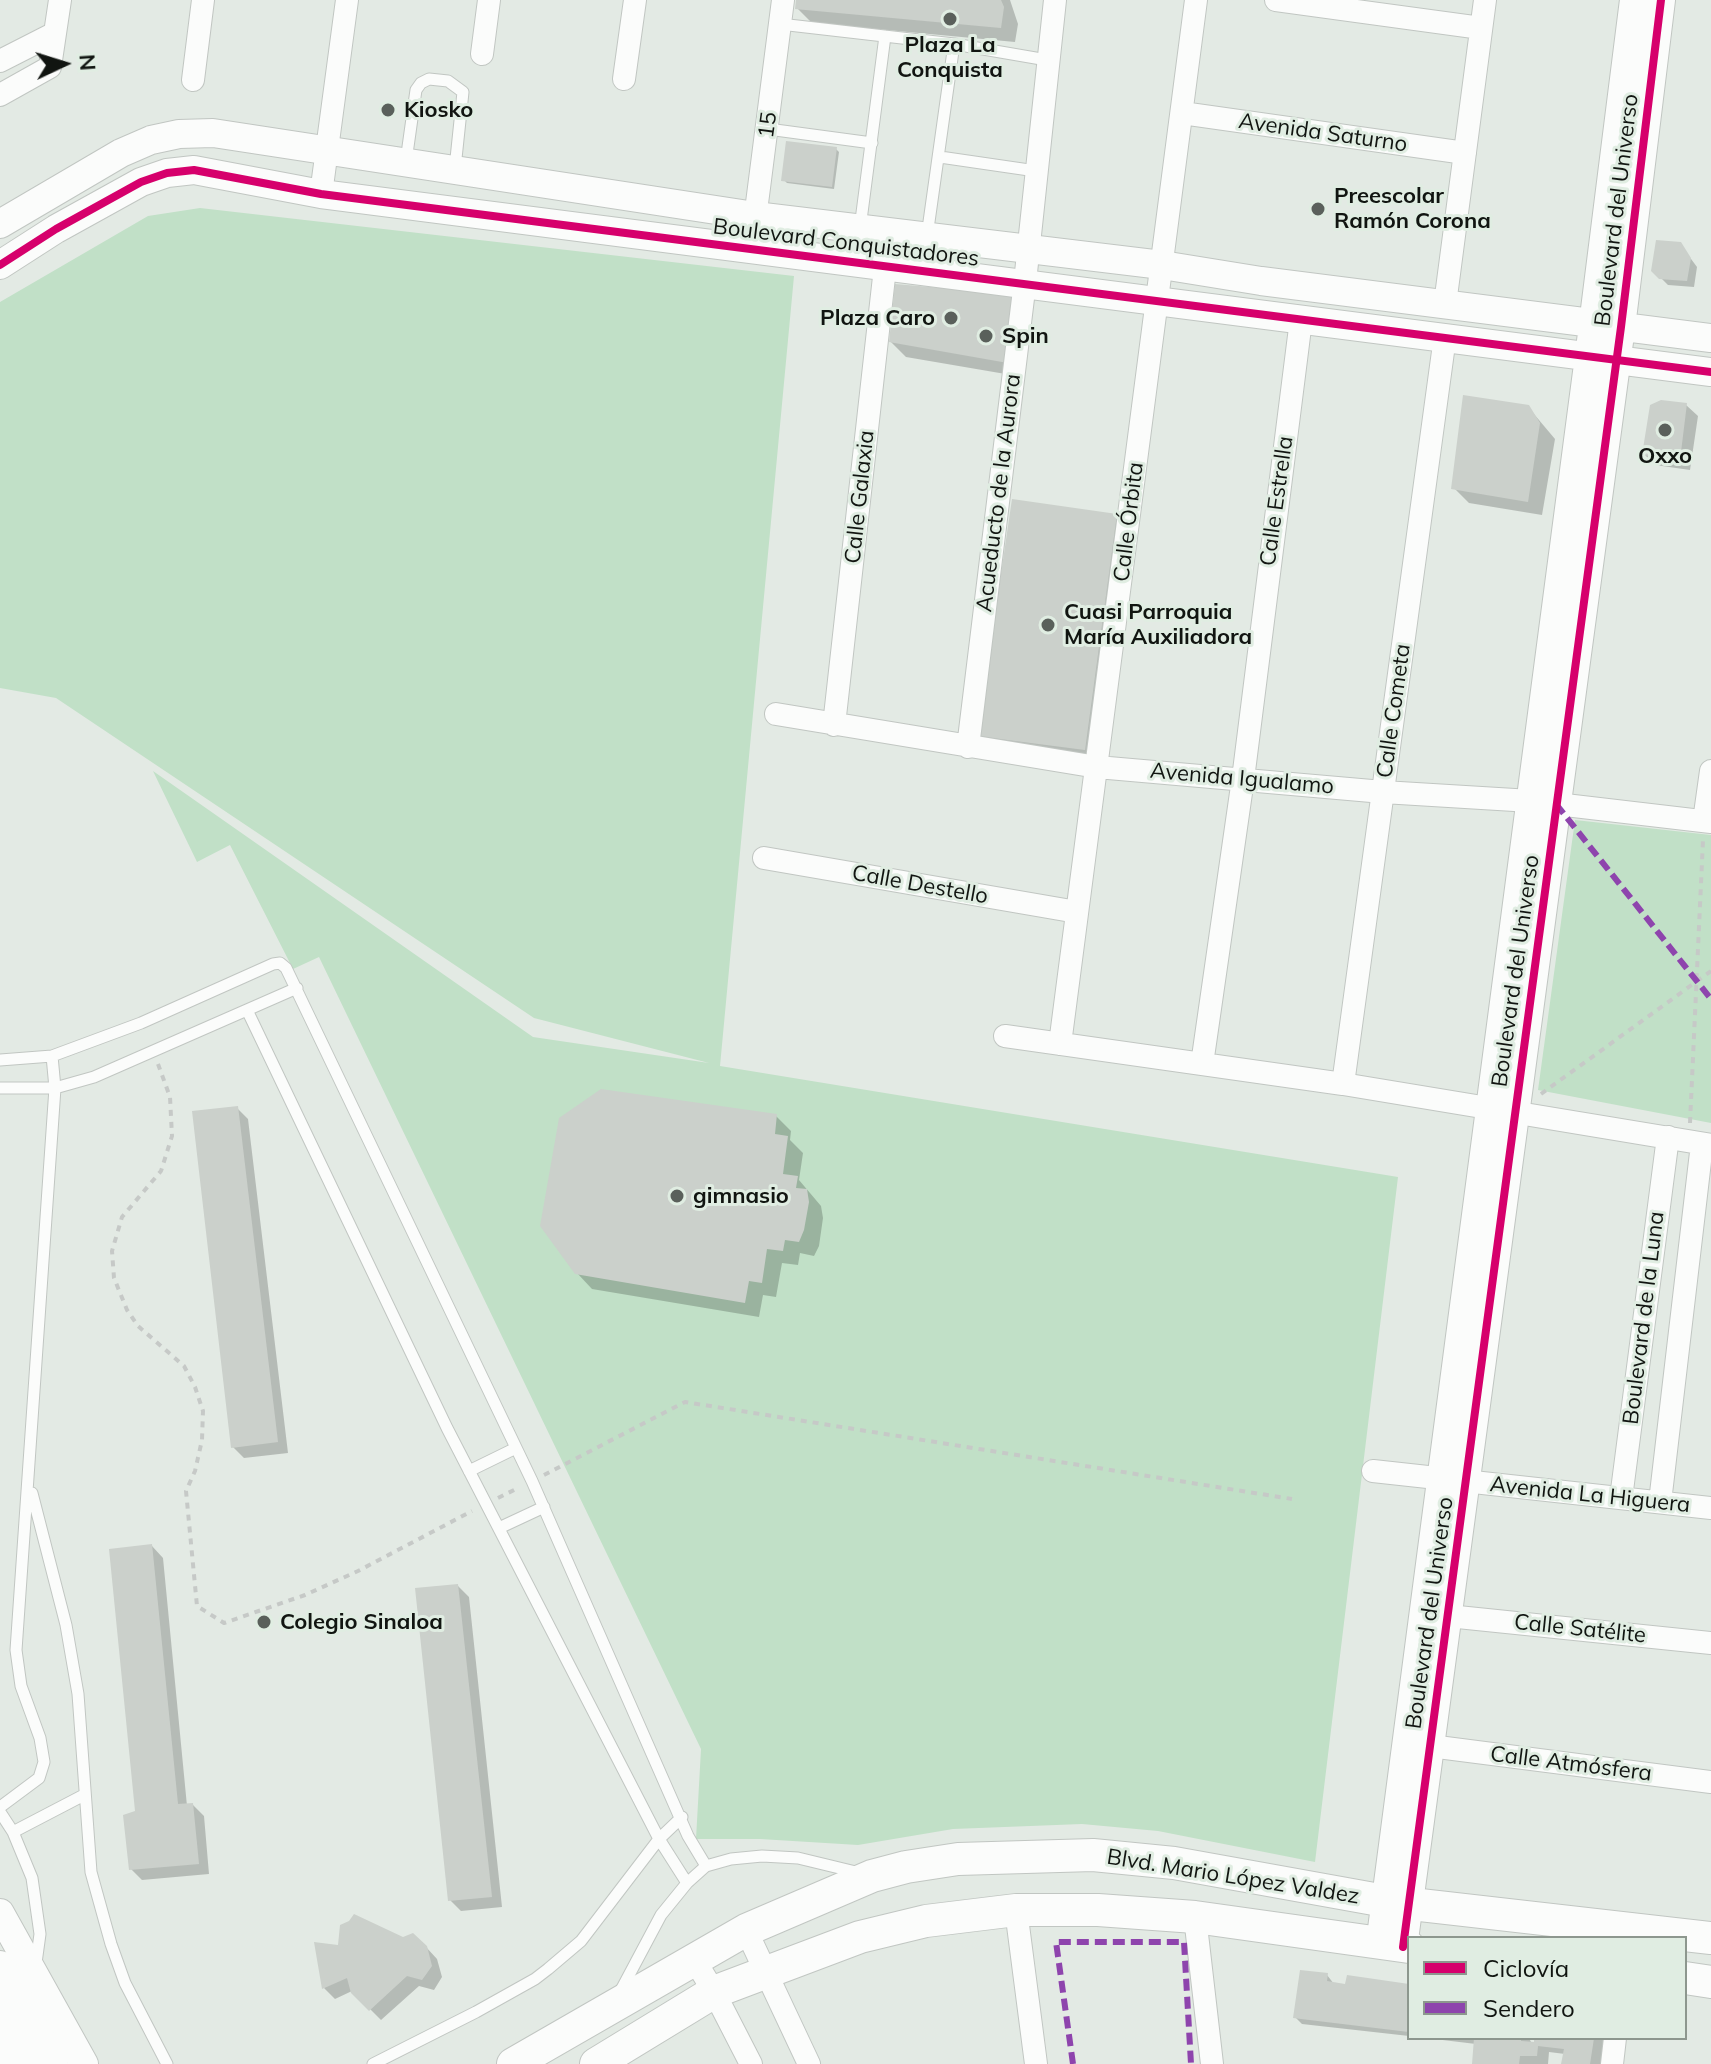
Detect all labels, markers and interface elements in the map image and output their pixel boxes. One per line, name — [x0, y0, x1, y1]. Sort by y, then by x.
marker: Plaza La Conquista — [941, 10, 959, 28]
north arrow — [24, 24, 104, 104]
place label: Plaza La Conquista — [897, 32, 1003, 84]
text: N — [73, 53, 102, 72]
street label: Boulevard del Universo — [1590, 92, 1644, 328]
place label: Kiosko — [404, 97, 473, 123]
marker: Kiosko — [379, 101, 397, 119]
street label: Avenida Saturno — [1237, 108, 1409, 158]
street label: 15 — [753, 110, 783, 140]
place label: Preescolar Ramón Corona — [1334, 183, 1491, 234]
marker: Preescolar Ramón Corona — [1309, 200, 1327, 218]
street label: Boulevard Conquistadores — [711, 214, 981, 272]
place label: Plaza Caro — [820, 305, 935, 331]
marker: Plaza Caro — [942, 309, 960, 327]
place label: Spin — [1002, 323, 1049, 349]
marker: Spin — [977, 327, 995, 345]
street label: Acueducto de la Aurora — [971, 372, 1027, 614]
marker: Oxxo — [1656, 421, 1674, 439]
street label: Calle Galaxia — [840, 429, 880, 565]
street label: Calle Estrella — [1255, 434, 1299, 568]
place label: Oxxo — [1638, 443, 1692, 469]
street label: Calle Órbita — [1109, 461, 1149, 583]
place label: Cuasi Parroquia María Auxiliadora — [1064, 599, 1252, 650]
marker: Cuasi Parroquia María Auxiliadora — [1039, 616, 1057, 634]
street label: Calle Cometa — [1372, 642, 1416, 780]
street label: Avenida Igualamo — [1149, 758, 1335, 800]
street label: Boulevard del Universo — [1487, 853, 1545, 1089]
street label: Calle Destello — [850, 860, 990, 910]
place label: gimnasio — [693, 1183, 789, 1209]
marker: gimnasio — [668, 1187, 686, 1205]
street label: Boulevard de la Luna — [1618, 1210, 1670, 1426]
street label: Avenida La Higuera — [1488, 1471, 1692, 1519]
street label: Boulevard del Universo — [1401, 1495, 1459, 1731]
place label: Colegio Sinaloa — [280, 1609, 443, 1635]
street label: Calle Satélite — [1513, 1609, 1647, 1649]
marker: Colegio Sinaloa — [255, 1613, 273, 1631]
street label: Calle Atmósfera — [1489, 1741, 1653, 1787]
street label: Blvd. Mario López Valdez — [1105, 1844, 1361, 1910]
legend — [1407, 1936, 1687, 2040]
text: Ciclovía — [1483, 1953, 1569, 1983]
text: Sendero — [1483, 1993, 1575, 2023]

